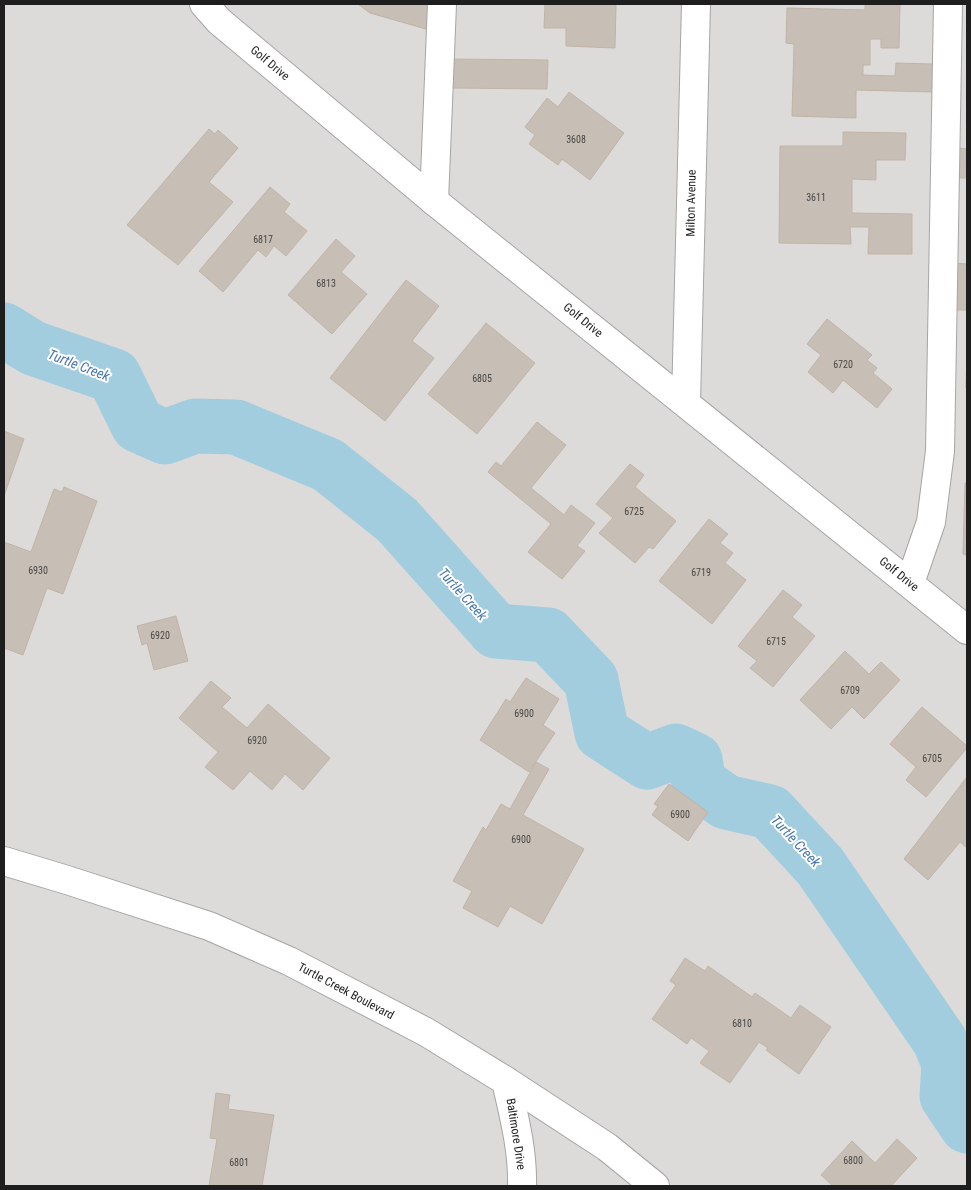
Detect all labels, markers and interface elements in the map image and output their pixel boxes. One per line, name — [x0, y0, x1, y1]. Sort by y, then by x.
street label: Golf Drive — [248, 43, 293, 84]
house number: 3608 — [566, 134, 586, 145]
street label: Milton Avenue — [683, 169, 699, 237]
house number: 3611 — [806, 192, 826, 203]
house number: 6817 — [253, 234, 273, 245]
house number: 6813 — [316, 278, 336, 289]
street label: Golf Drive — [561, 300, 606, 340]
water label: Turtle Creek — [46, 346, 113, 384]
house number: 6720 — [833, 359, 853, 370]
house number: 6805 — [472, 373, 492, 384]
house number: 6725 — [624, 506, 644, 517]
street label: Golf Drive — [877, 554, 922, 594]
house number: 6930 — [28, 565, 48, 576]
water label: Turtle Creek — [435, 565, 491, 624]
house number: 6719 — [691, 567, 711, 578]
house number: 6920 — [150, 630, 170, 641]
house number: 6715 — [766, 636, 786, 647]
house number: 6709 — [840, 685, 860, 696]
house number: 6900 — [514, 708, 534, 719]
house number: 6920 — [247, 735, 267, 746]
house number: 6705 — [922, 753, 942, 764]
house number: 6900 — [670, 809, 690, 820]
water label: Turtle Creek — [768, 812, 825, 871]
house number: 6900 — [511, 834, 531, 845]
street label: Turtle Creek Boulevard — [296, 960, 396, 1022]
house number: 6810 — [732, 1018, 752, 1029]
street label: Baltimore Drive — [503, 1097, 529, 1171]
house number: 6800 — [843, 1155, 863, 1166]
house number: 6801 — [229, 1157, 249, 1168]

